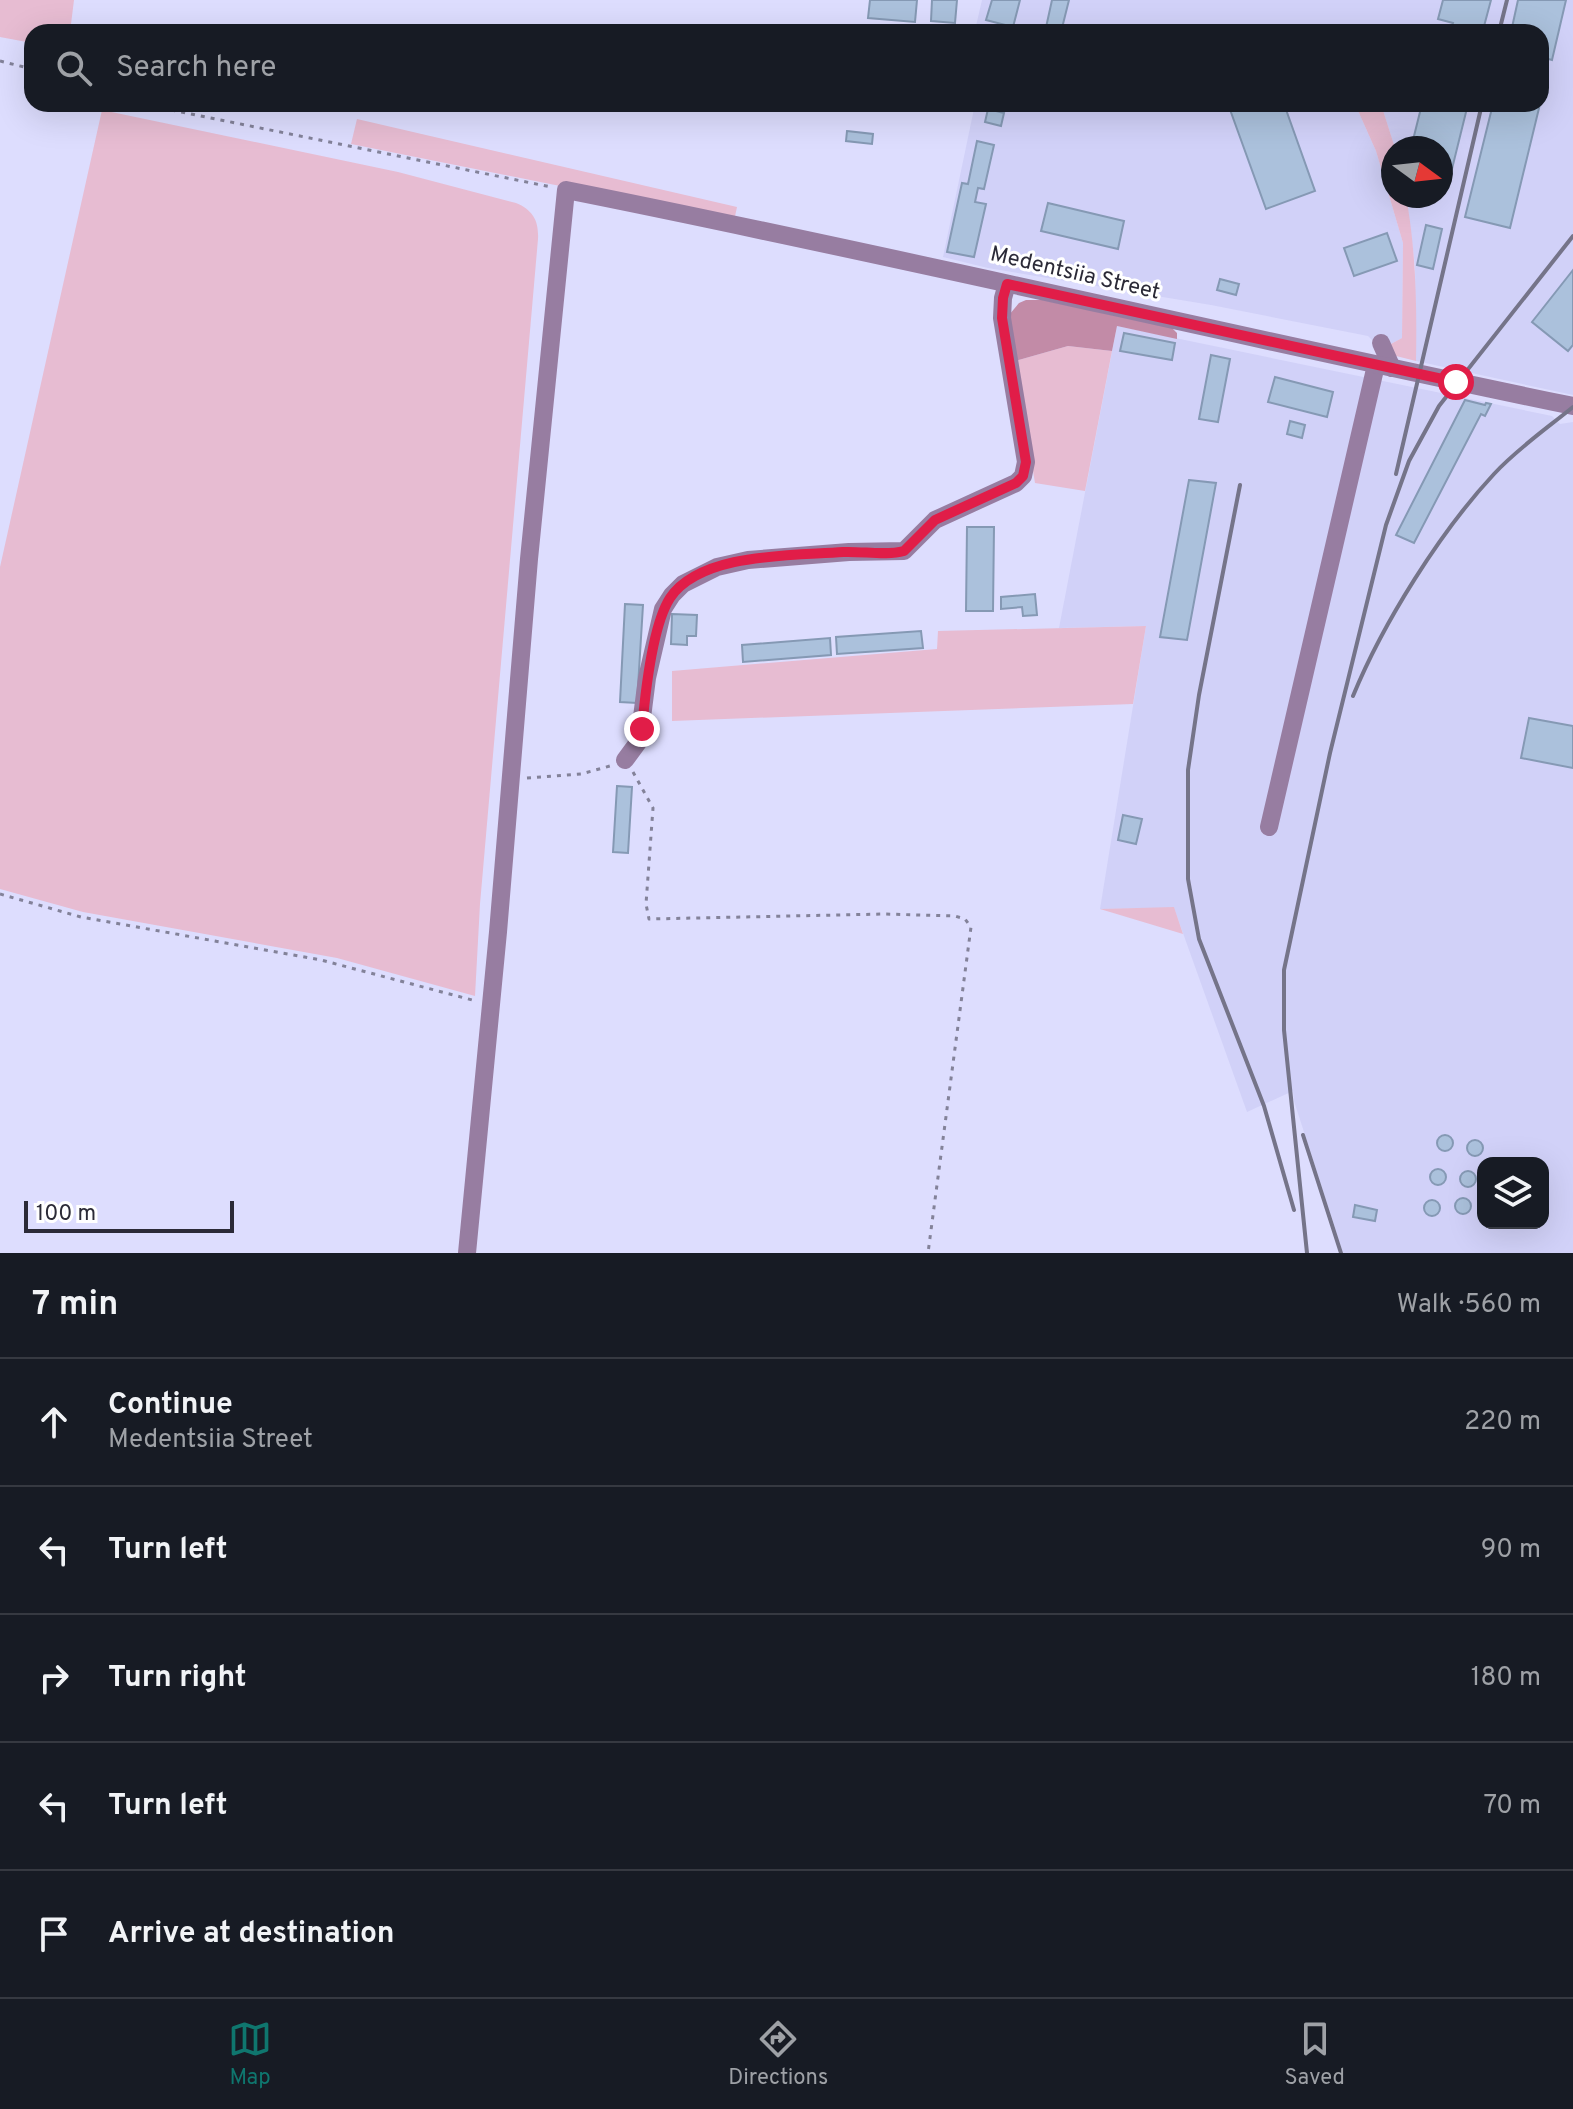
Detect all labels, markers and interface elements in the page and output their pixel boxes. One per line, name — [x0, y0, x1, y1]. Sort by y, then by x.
search box — [24, 24, 1549, 112]
icon: search — [52, 46, 96, 90]
text: Search here — [116, 50, 276, 87]
north arrow — [1381, 136, 1453, 208]
street label: Medentsiia Street — [988, 241, 1162, 307]
route start — [1438, 364, 1474, 400]
route end — [624, 711, 660, 747]
map controls — [1477, 1157, 1549, 1229]
button: layers — [1477, 1157, 1549, 1229]
scale bar — [24, 1197, 234, 1233]
text: 100 m — [36, 1201, 96, 1228]
text: 7 min — [32, 1284, 118, 1327]
text: Walk · 560 m — [1397, 1289, 1541, 1322]
text: Continue — [108, 1387, 233, 1424]
icon: ahead — [32, 1400, 76, 1444]
text: 220 m — [1464, 1406, 1541, 1439]
text: Medentsiia Street — [108, 1424, 313, 1457]
icon: left — [32, 1528, 76, 1572]
text: Turn left — [108, 1532, 228, 1569]
text: 90 m — [1481, 1534, 1541, 1567]
icon: right — [32, 1656, 76, 1700]
text: Turn right — [108, 1660, 246, 1697]
text: 180 m — [1471, 1662, 1541, 1695]
icon: left — [32, 1784, 76, 1828]
text: Turn left — [108, 1788, 228, 1825]
text: 70 m — [1483, 1790, 1541, 1823]
icon: arrive — [32, 1912, 76, 1956]
text: Arrive at destination — [108, 1916, 394, 1953]
tab: Map — [228, 2017, 272, 2092]
tab: Directions — [728, 2017, 828, 2092]
tab: Saved — [1284, 2017, 1345, 2092]

